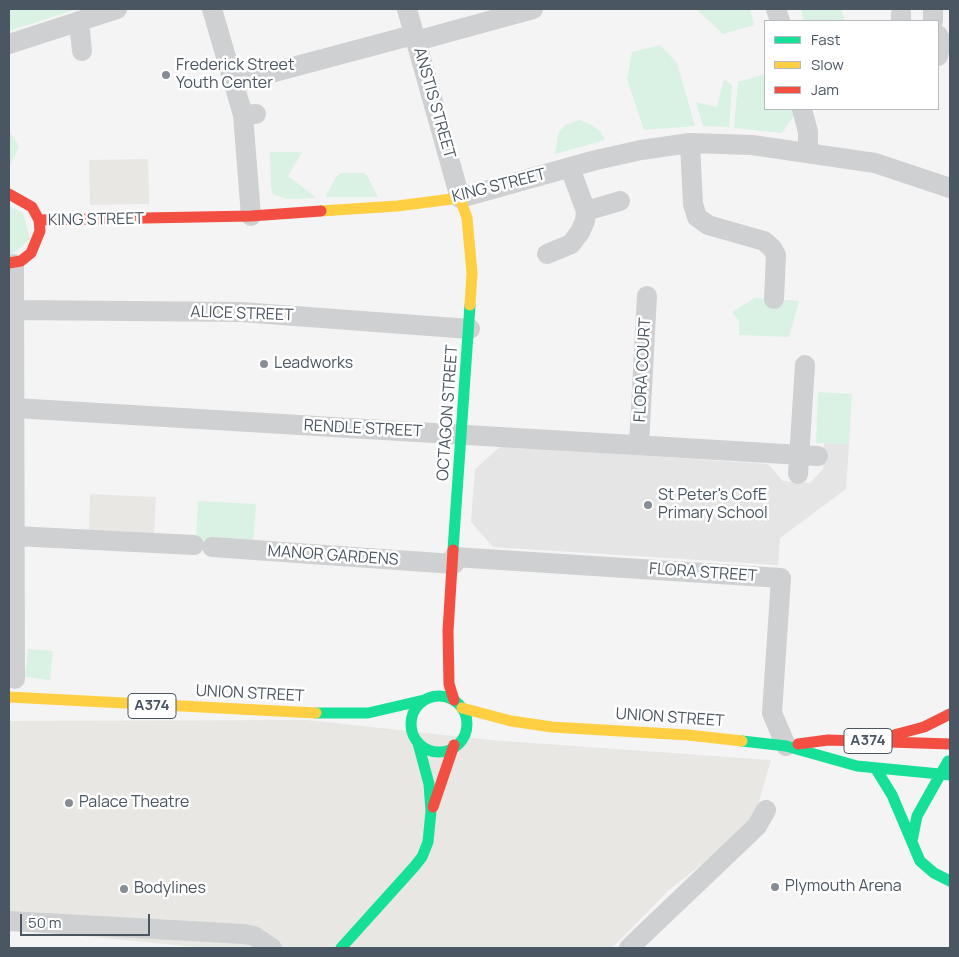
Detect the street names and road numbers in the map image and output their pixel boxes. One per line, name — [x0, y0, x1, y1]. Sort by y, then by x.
street label: ANSTIS STREET — [409, 45, 459, 161]
street label: KING STREET — [450, 165, 548, 207]
street label: KING STREET — [48, 210, 144, 230]
street label: ALICE STREET — [190, 303, 294, 325]
street label: FLORA COURT — [631, 317, 655, 423]
street label: OCTAGON STREET — [434, 344, 462, 482]
street label: RENDLE STREET — [303, 416, 423, 442]
street label: MANOR GARDENS — [267, 542, 399, 570]
street label: FLORA STREET — [648, 560, 758, 586]
street label: UNION STREET — [195, 682, 305, 706]
road number: A374 — [128, 694, 176, 718]
street label: UNION STREET — [615, 705, 725, 731]
road number: A374 — [844, 728, 892, 754]

